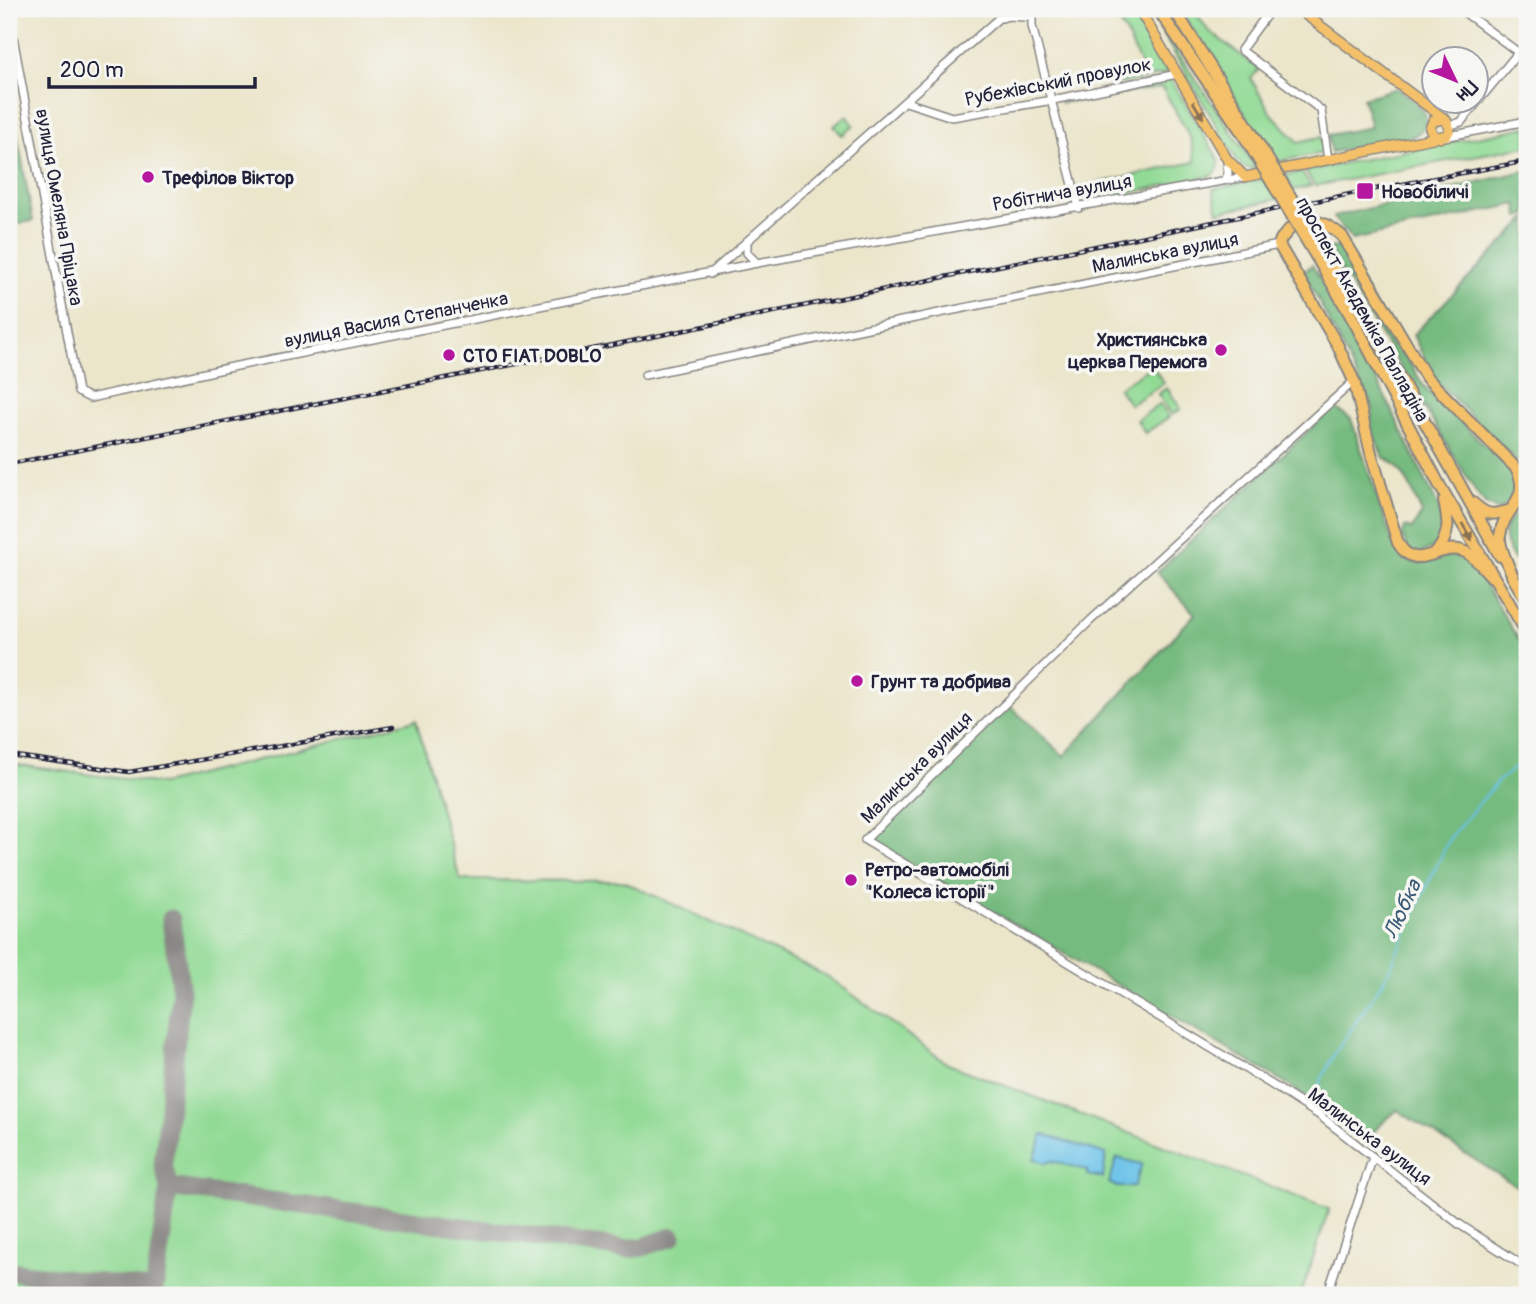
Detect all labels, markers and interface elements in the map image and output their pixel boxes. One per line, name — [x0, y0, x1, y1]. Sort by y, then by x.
scale bar — [49, 46, 256, 90]
north arrow — [1420, 46, 1490, 116]
street label: Рубежівський провулок — [963, 52, 1153, 112]
text: 200 m — [60, 57, 124, 84]
text: Пн — [1451, 75, 1483, 107]
one-way arrow — [1192, 100, 1204, 119]
street label: вулиця Омеляна Пріцака — [30, 107, 88, 308]
place label: Трефілов Віктор — [161, 166, 294, 190]
marker: Трефілов Віктор — [140, 169, 156, 185]
street label: Робітнича вулиця — [991, 169, 1134, 217]
place label: Новобіличі — [1381, 180, 1469, 204]
marker: Новобіличі — [1355, 181, 1375, 201]
street label: проспект Академіка Палладіна — [1290, 193, 1434, 426]
street label: Малинська вулиця — [1090, 227, 1240, 279]
street label: вулиця Василя Степанченка — [282, 286, 510, 353]
place label: Християнська церква Перемога — [1068, 328, 1207, 374]
marker: Християнська церква Перемога — [1213, 342, 1229, 358]
place label: СТО FIAT DOBLO — [463, 344, 601, 368]
marker: СТО FIAT DOBLO — [441, 347, 457, 363]
one-way arrow — [1461, 522, 1473, 542]
place label: Грунт та добрива — [871, 670, 1011, 694]
marker: Грунт та добрива — [849, 673, 865, 689]
street label: Малинська вулиця — [856, 707, 978, 829]
place label: Ретро-автомобілі "Колеса історії" — [865, 858, 1010, 904]
marker: Ретро-автомобілі "Колеса історії" — [843, 872, 859, 888]
water label: Любка — [1377, 874, 1428, 943]
street label: Малинська вулиця — [1303, 1083, 1436, 1191]

